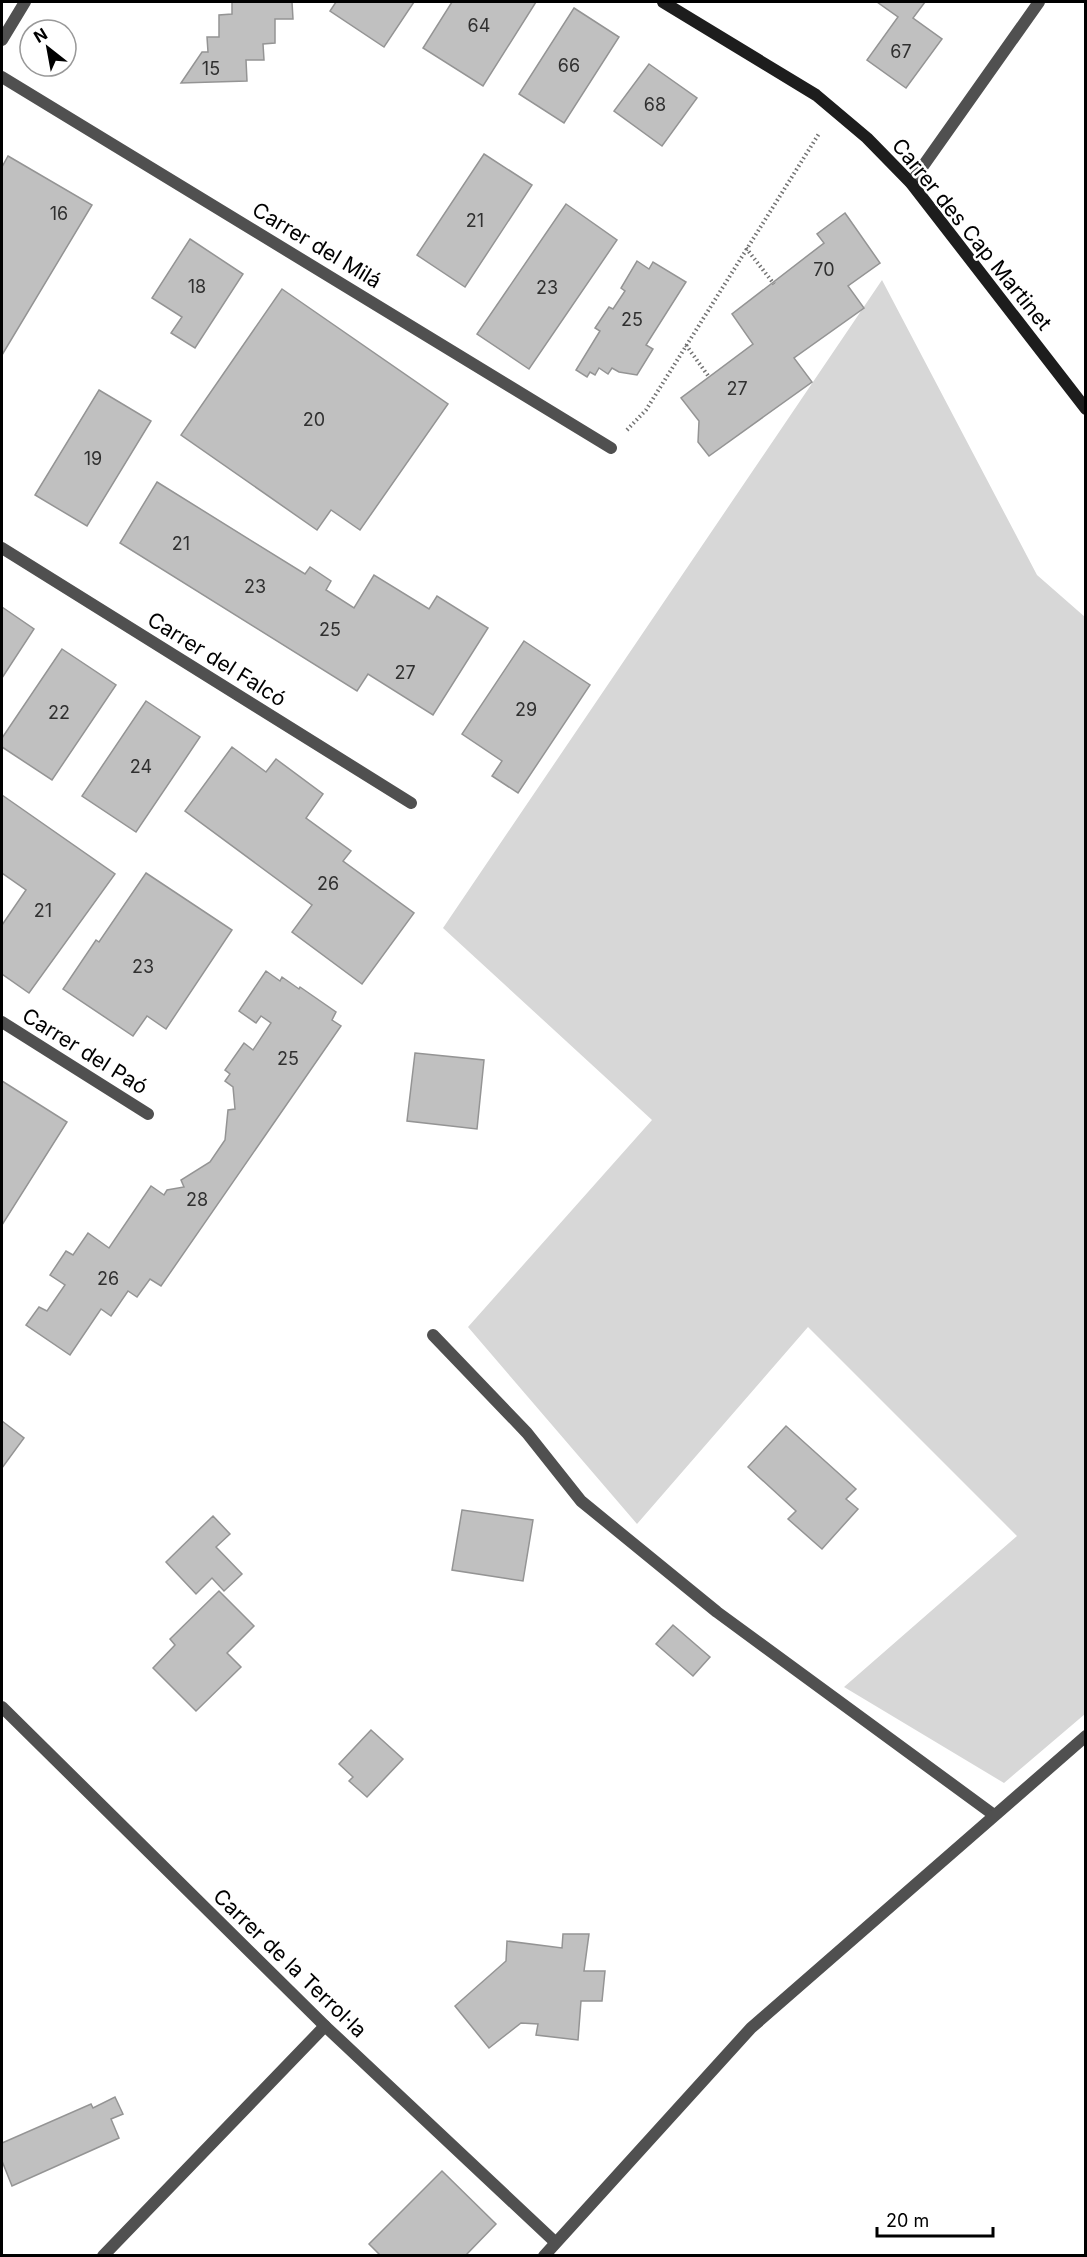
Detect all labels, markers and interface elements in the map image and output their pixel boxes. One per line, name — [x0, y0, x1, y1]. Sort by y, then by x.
house number: 64 — [468, 15, 490, 36]
north arrow — [18, 18, 78, 78]
text: N — [30, 23, 51, 47]
house number: 67 — [890, 41, 912, 62]
house number: 66 — [558, 55, 580, 76]
house number: 15 — [202, 58, 220, 79]
house number: 68 — [644, 94, 666, 115]
street label: Carrer des Cap Martinet — [887, 133, 1057, 335]
street label: Carrer del Milá — [248, 197, 386, 293]
house number: 16 — [50, 203, 68, 224]
house number: 21 — [466, 210, 484, 231]
house number: 70 — [813, 259, 835, 280]
house number: 18 — [188, 276, 206, 297]
house number: 23 — [536, 277, 558, 298]
house number: 25 — [621, 309, 643, 330]
house number: 27 — [726, 378, 748, 399]
house number: 20 — [303, 409, 325, 430]
house number: 19 — [84, 448, 102, 469]
house number: 21 — [172, 533, 190, 554]
house number: 23 — [244, 576, 266, 597]
street label: Carrer del Falcó — [143, 606, 291, 712]
house number: 25 — [319, 619, 341, 640]
house number: 27 — [394, 662, 416, 683]
house number: 29 — [515, 699, 537, 720]
house number: 22 — [48, 702, 70, 723]
house number: 24 — [130, 756, 152, 777]
house number: 26 — [317, 873, 339, 894]
house number: 21 — [34, 900, 52, 921]
house number: 23 — [132, 956, 154, 977]
street label: Carrer del Paó — [18, 1003, 152, 1099]
house number: 25 — [277, 1048, 299, 1069]
house number: 28 — [186, 1189, 208, 1210]
house number: 26 — [97, 1268, 119, 1289]
street label: Carrer de la Terrol·la — [208, 1883, 372, 2043]
scale bar — [877, 2200, 992, 2238]
text: 20 m — [886, 2210, 929, 2231]

